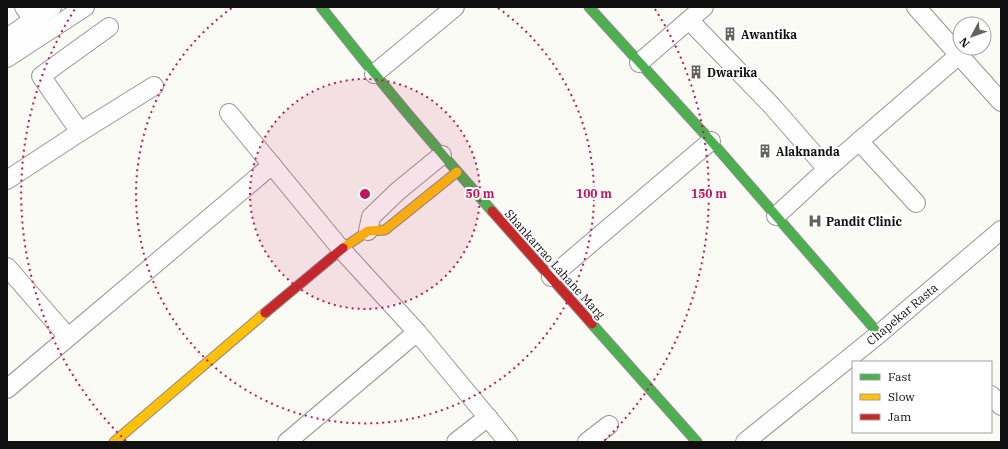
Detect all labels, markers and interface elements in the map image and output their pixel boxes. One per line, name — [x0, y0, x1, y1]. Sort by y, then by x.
north arrow — [952, 16, 992, 56]
building icon: Awantika — [722, 26, 738, 42]
place label: Awantika — [741, 27, 797, 42]
text: N — [956, 34, 973, 50]
building icon: Dwarika — [688, 64, 704, 80]
place label: Dwarika — [707, 65, 758, 80]
building icon: Alaknanda — [757, 143, 773, 159]
place label: Alaknanda — [776, 144, 840, 159]
text: 50 m — [466, 186, 495, 201]
text: 100 m — [576, 186, 612, 201]
text: 150 m — [691, 186, 727, 201]
centre of rings — [358, 187, 372, 201]
street label: Shankarrao Lahane Marg — [502, 206, 609, 322]
hospital icon: Pandit Clinic — [807, 213, 823, 229]
place label: Pandit Clinic — [826, 214, 903, 229]
street label: Chapekar Rasta — [863, 280, 941, 348]
legend — [852, 361, 992, 433]
text: Fast — [888, 369, 912, 384]
text: Slow — [888, 389, 915, 404]
text: Jam — [888, 409, 912, 424]

